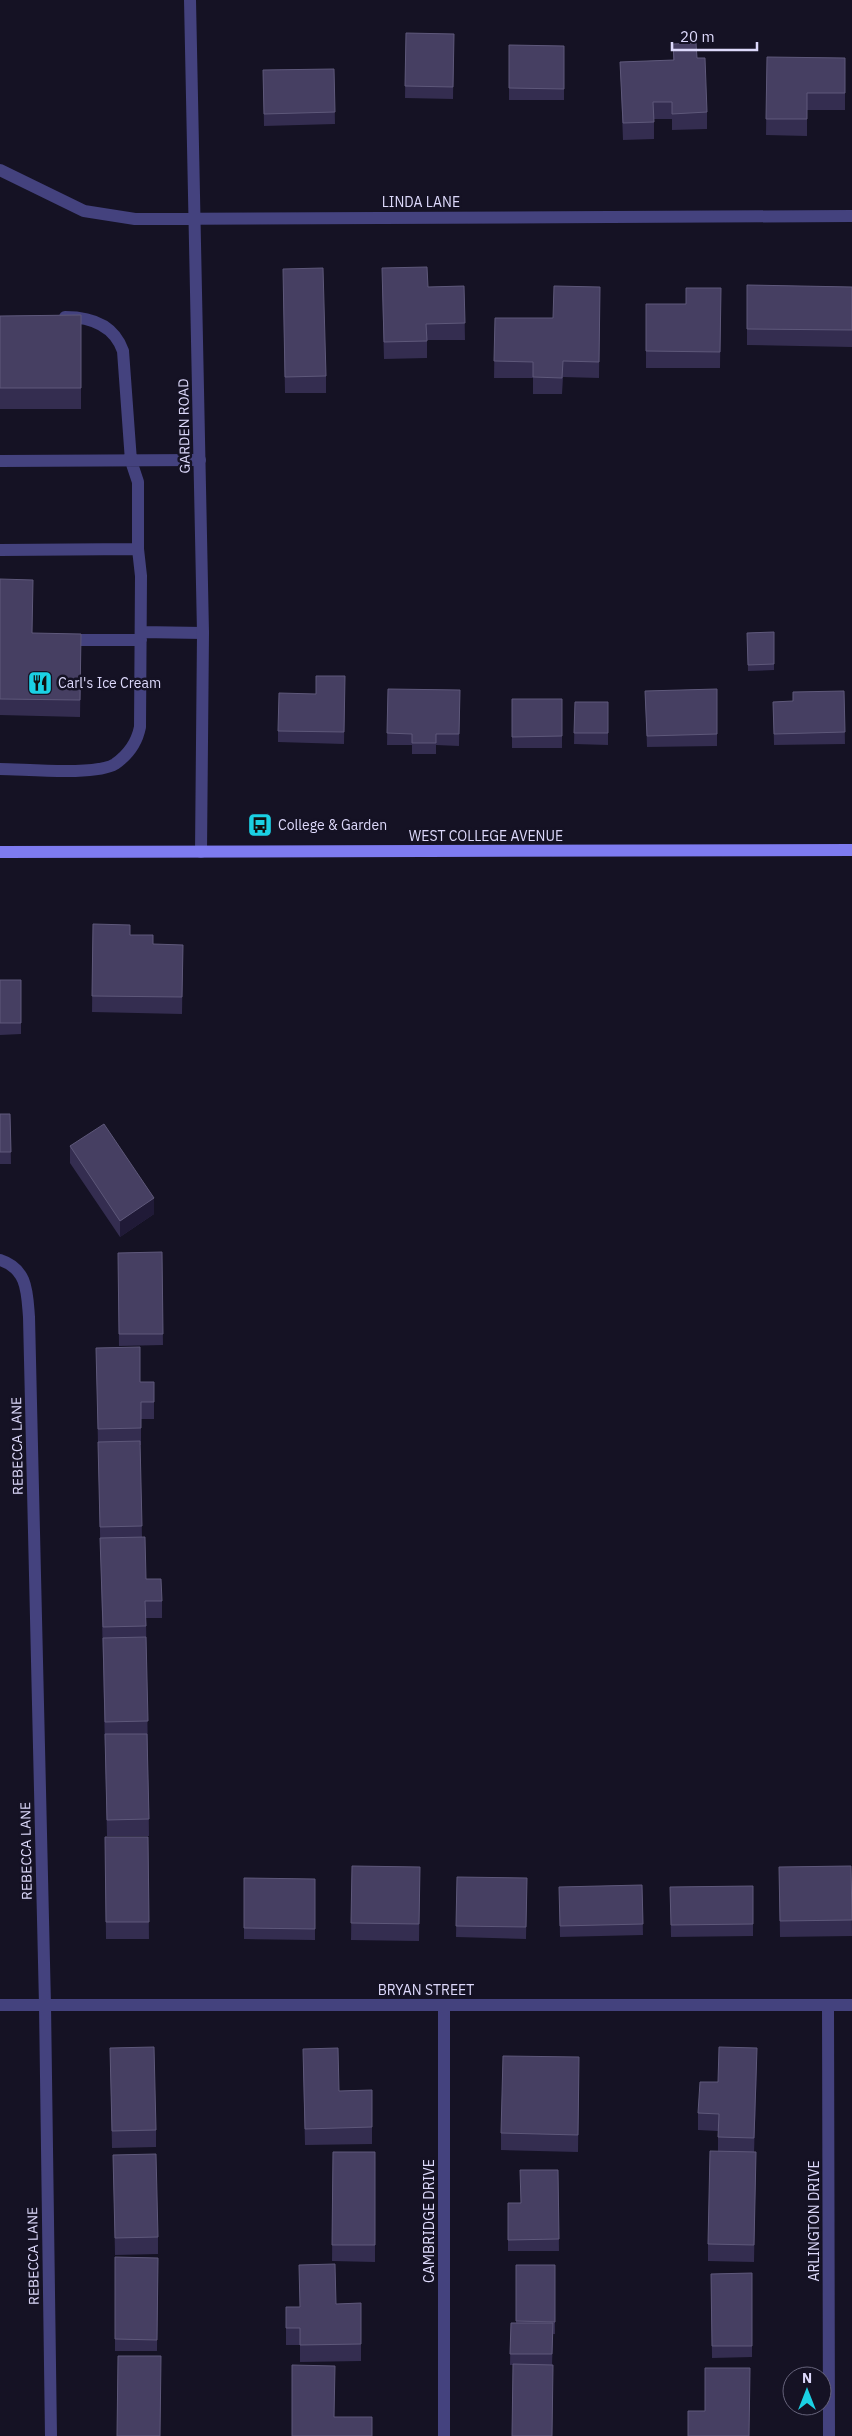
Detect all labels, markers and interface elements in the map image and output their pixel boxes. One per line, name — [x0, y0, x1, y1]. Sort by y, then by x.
scale bar — [672, 20, 757, 52]
text: 20 m — [680, 27, 715, 46]
street label: LINDA LANE — [382, 193, 460, 211]
street label: GARDEN ROAD — [174, 378, 194, 474]
restaurant icon: Carl's Ice Cream — [27, 670, 53, 696]
place label: Carl's Ice Cream — [58, 674, 161, 692]
bus stop icon: College & Garden — [247, 812, 273, 838]
place label: College & Garden — [278, 816, 387, 834]
street label: WEST COLLEGE AVENUE — [409, 827, 563, 845]
street label: REBECCA LANE — [7, 1397, 27, 1495]
street label: REBECCA LANE — [16, 1802, 36, 1900]
street label: BRYAN STREET — [378, 1981, 474, 1999]
street label: CAMBRIDGE DRIVE — [420, 2159, 438, 2283]
street label: ARLINGTON DRIVE — [805, 2160, 823, 2282]
street label: REBECCA LANE — [23, 2207, 43, 2305]
north arrow — [782, 2366, 832, 2416]
text: N — [802, 2369, 812, 2387]

